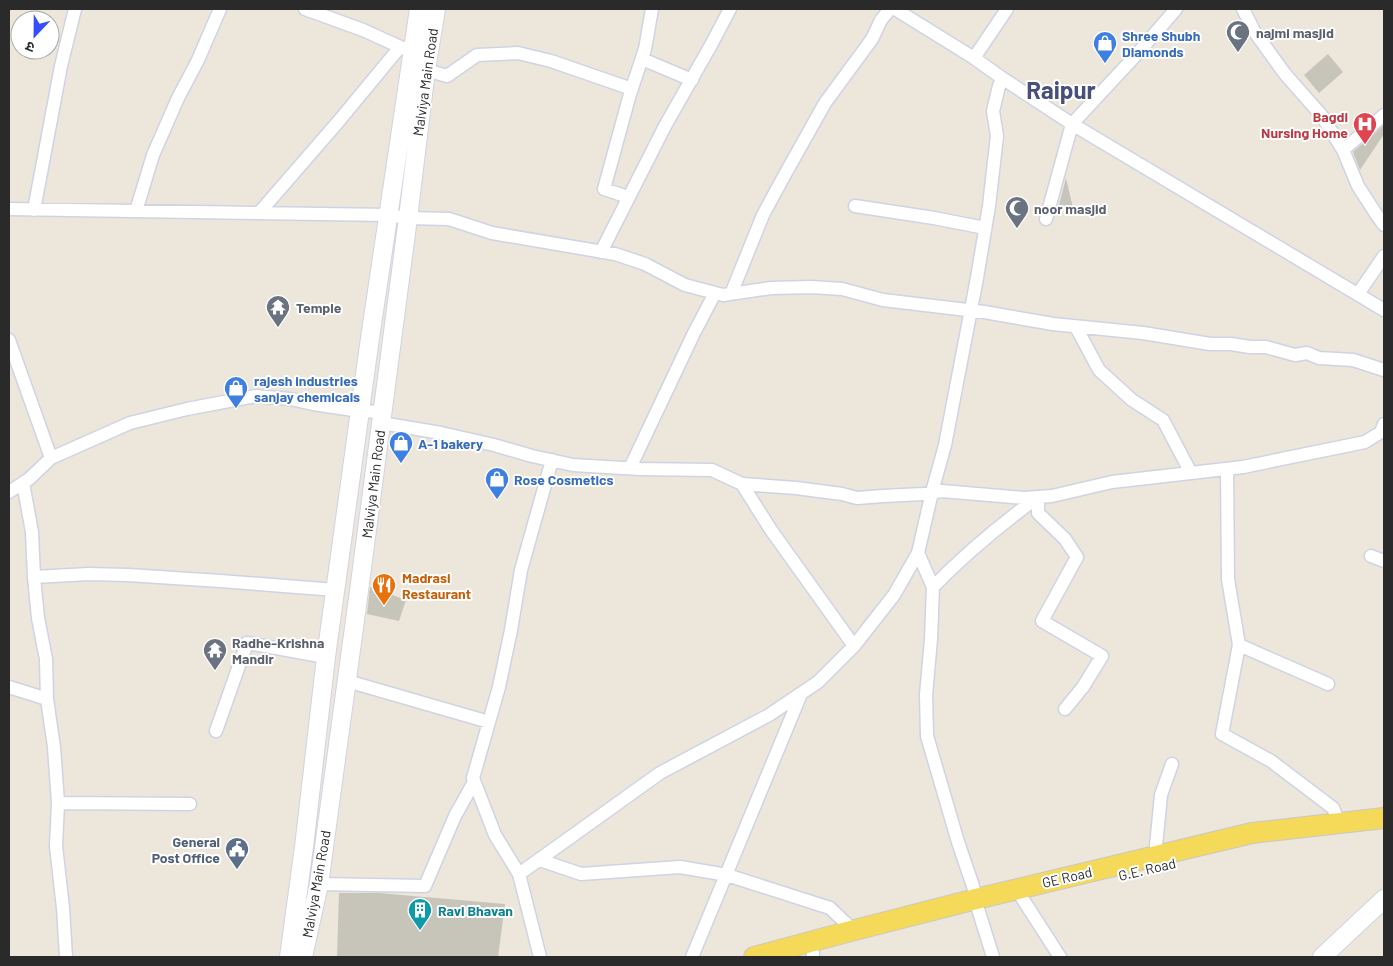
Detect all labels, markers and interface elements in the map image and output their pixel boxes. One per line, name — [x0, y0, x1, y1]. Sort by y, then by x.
north arrow — [10, 10, 60, 60]
mosque icon: najmi masjid — [1225, 19, 1251, 53]
place label: najmi masjid — [1256, 24, 1334, 41]
street label: Malviya Main Road — [409, 27, 441, 137]
place label: Shree Shubh Diamonds — [1122, 27, 1200, 60]
shop icon: Shree Shubh Diamonds — [1092, 30, 1118, 64]
text: उ — [22, 38, 37, 57]
district label: Raipur — [1026, 75, 1096, 104]
place label: Bagdi Nursing Home — [1261, 108, 1348, 141]
hospital icon: Bagdi Nursing Home — [1352, 111, 1378, 145]
mosque icon: noor masjid — [1004, 195, 1030, 229]
place label: noor masjid — [1034, 200, 1107, 217]
temple icon: Temple — [265, 294, 291, 328]
place label: Temple — [296, 299, 342, 316]
place label: rajesh industries sanjay chemicals — [254, 372, 360, 405]
shop icon: rajesh industries sanjay chemicals — [223, 375, 249, 409]
street label: Malviya Main Road — [358, 429, 388, 539]
shop icon: A-1 bakery — [388, 430, 414, 464]
place label: A-1 bakery — [418, 435, 483, 452]
shop icon: Rose Cosmetics — [484, 466, 510, 500]
place label: Rose Cosmetics — [514, 471, 614, 488]
place label: Madrasi Restaurant — [402, 569, 471, 602]
restaurant icon: Madrasi Restaurant — [371, 572, 397, 606]
place label: Radhe-Krishna Mandir — [232, 634, 324, 667]
temple icon: Radhe-Krishna Mandir — [202, 637, 228, 671]
street label: Malviya Main Road — [298, 829, 334, 939]
place label: General Post Office — [152, 833, 220, 866]
public building icon: General Post Office — [224, 836, 250, 870]
street label: G.E. Road — [1117, 854, 1177, 884]
street label: GE Road — [1040, 863, 1094, 891]
building icon: Ravi Bhavan — [407, 897, 433, 931]
place label: Ravi Bhavan — [438, 902, 513, 919]

